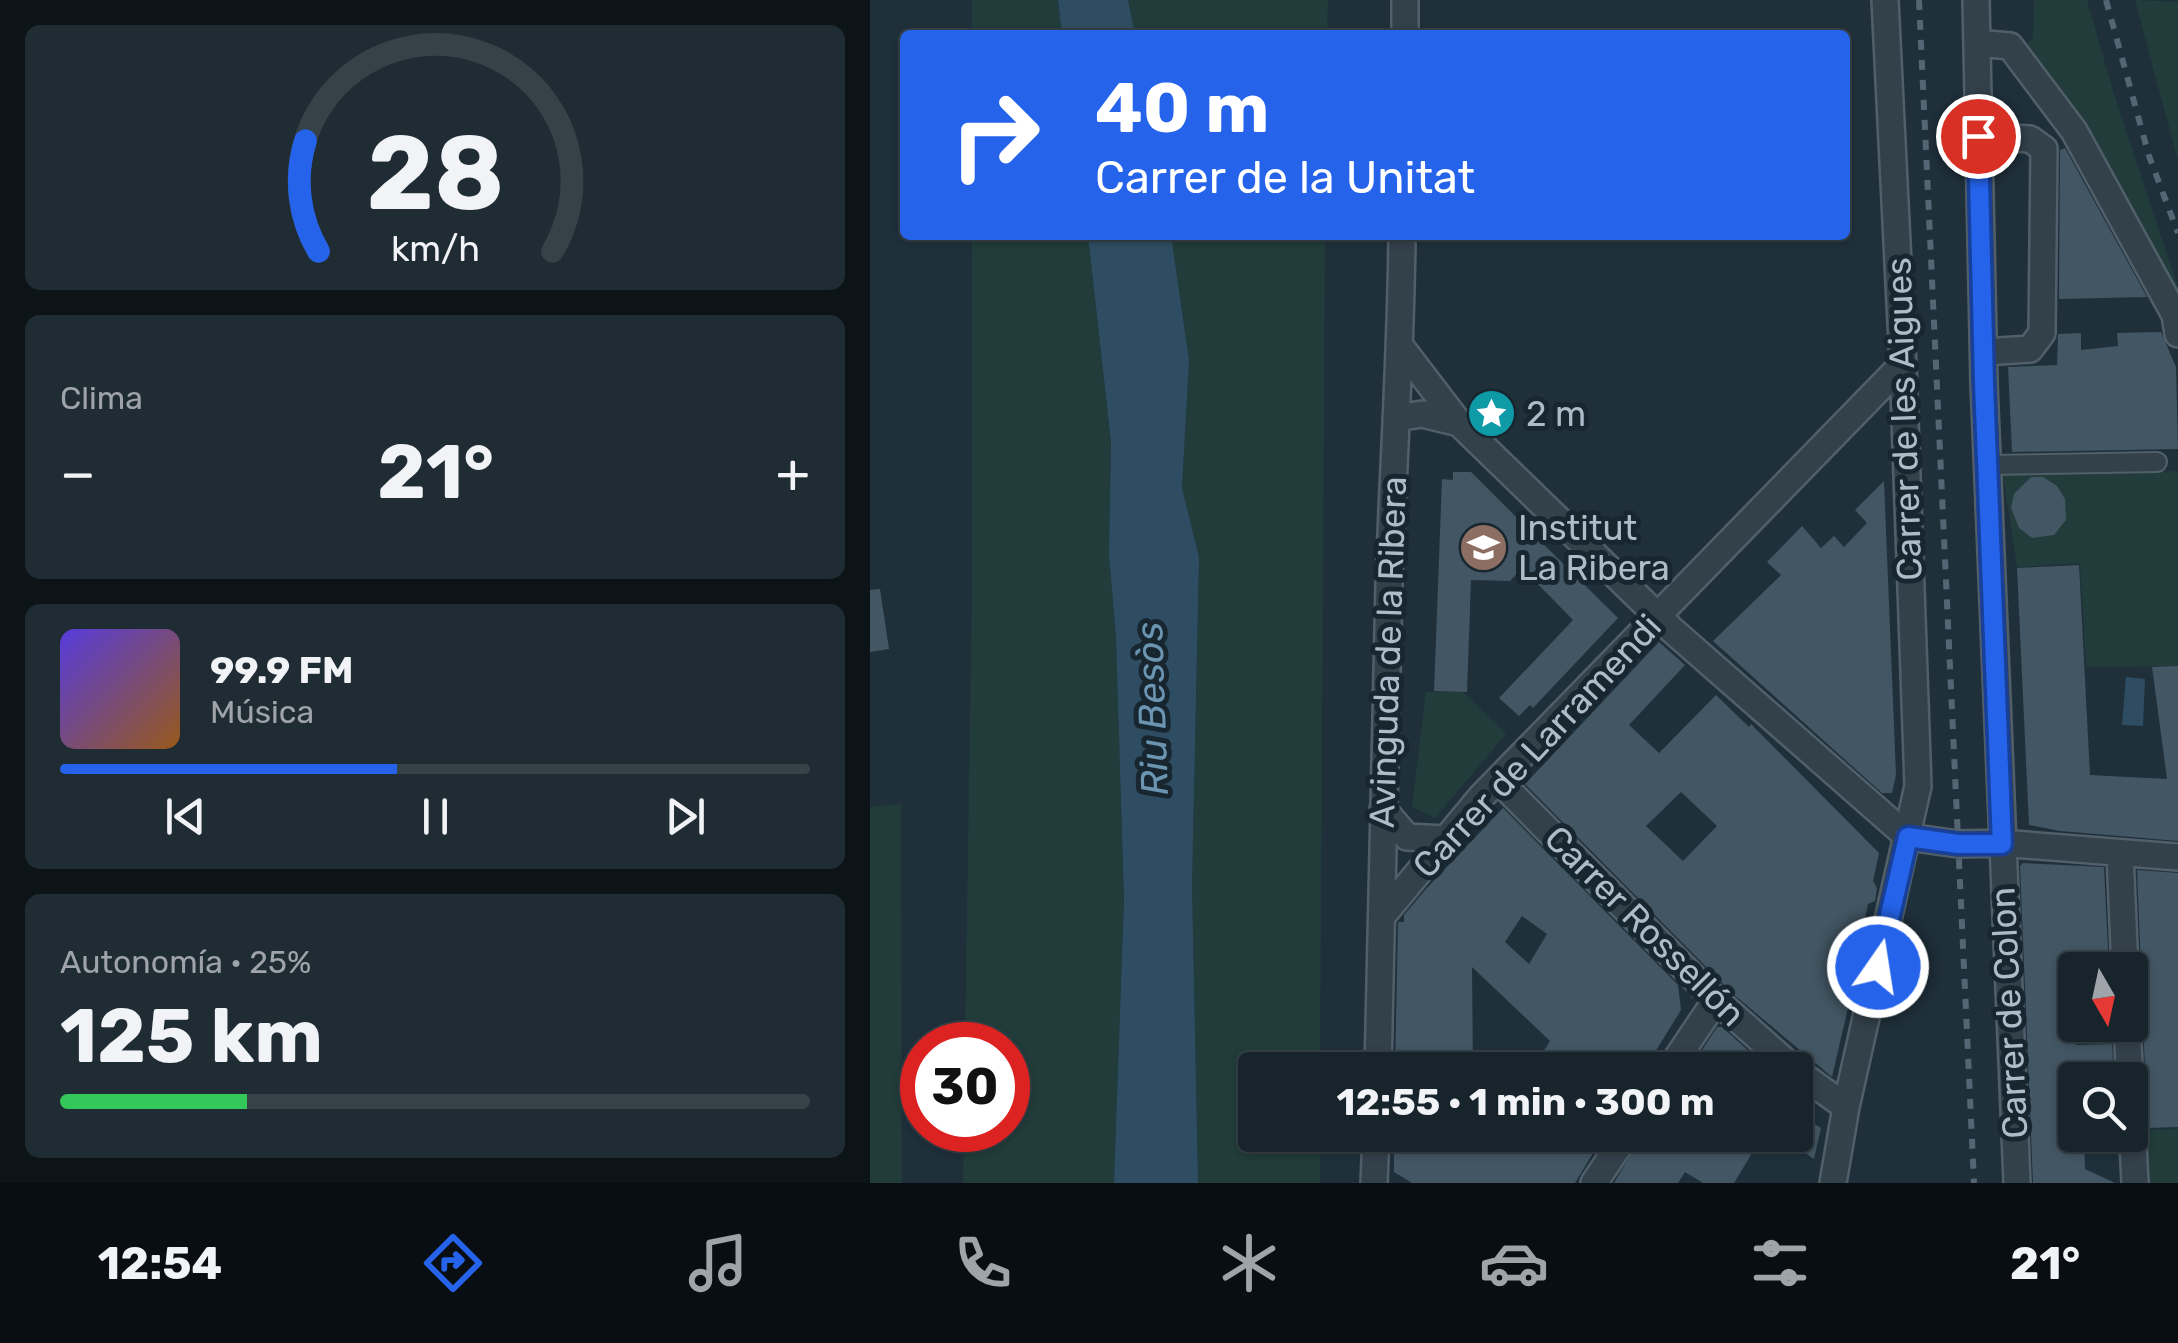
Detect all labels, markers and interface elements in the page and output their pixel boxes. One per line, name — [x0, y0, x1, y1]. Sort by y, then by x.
text: 40 m — [1095, 67, 1269, 150]
icon: right — [930, 70, 1060, 200]
pin — [1936, 94, 2021, 179]
icon: arrive — [1951, 109, 2006, 164]
text: 28 — [366, 112, 504, 235]
text: Carrer de la Unitat — [1095, 151, 1475, 204]
text: km/h — [390, 228, 480, 270]
street label: Carrer de les Aigues — [1877, 257, 1931, 581]
text: Clima — [60, 379, 143, 417]
place icon: 2 m — [1465, 388, 1517, 440]
place label: 2 m — [1526, 393, 1586, 435]
text: 21° — [377, 428, 494, 517]
text: − — [60, 441, 96, 506]
text: + — [776, 441, 810, 506]
street label: Avinguda de la Ribera — [1361, 476, 1415, 828]
place label: Institut La Ribera — [1518, 507, 1670, 589]
school or university icon: Institut La Ribera — [1457, 522, 1509, 574]
street label: Carrer de Larramendi — [1404, 606, 1670, 886]
water label: Riu Besòs — [1126, 621, 1178, 797]
text: 99.9 FM — [210, 647, 353, 693]
text: Música — [210, 693, 314, 731]
icon: previous — [158, 789, 213, 844]
icon: pause — [408, 789, 463, 844]
icon: next — [658, 789, 713, 844]
street label: Carrer Rossellón — [1536, 817, 1754, 1035]
street label: Carrer de Colon — [1981, 886, 2037, 1140]
position arrow — [1826, 915, 1930, 1019]
text: Autonomía · 25% — [60, 943, 311, 981]
north arrow — [2058, 952, 2148, 1042]
map controls — [2058, 952, 2148, 1152]
text: 125 km — [60, 992, 323, 1081]
speed limit sign: 30 — [900, 1022, 1030, 1152]
button: search — [2058, 1062, 2148, 1152]
text: 12:55 · 1 min · 300 m — [1337, 1079, 1714, 1125]
icon: directions — [418, 1228, 488, 1298]
icon: music — [683, 1228, 753, 1298]
icon: phone — [948, 1228, 1018, 1298]
icon: climate — [1214, 1228, 1284, 1298]
icon: car — [1479, 1228, 1549, 1298]
icon: filters — [1745, 1228, 1815, 1298]
text: 12:54 — [98, 1237, 222, 1290]
text: 21° — [2010, 1237, 2080, 1290]

